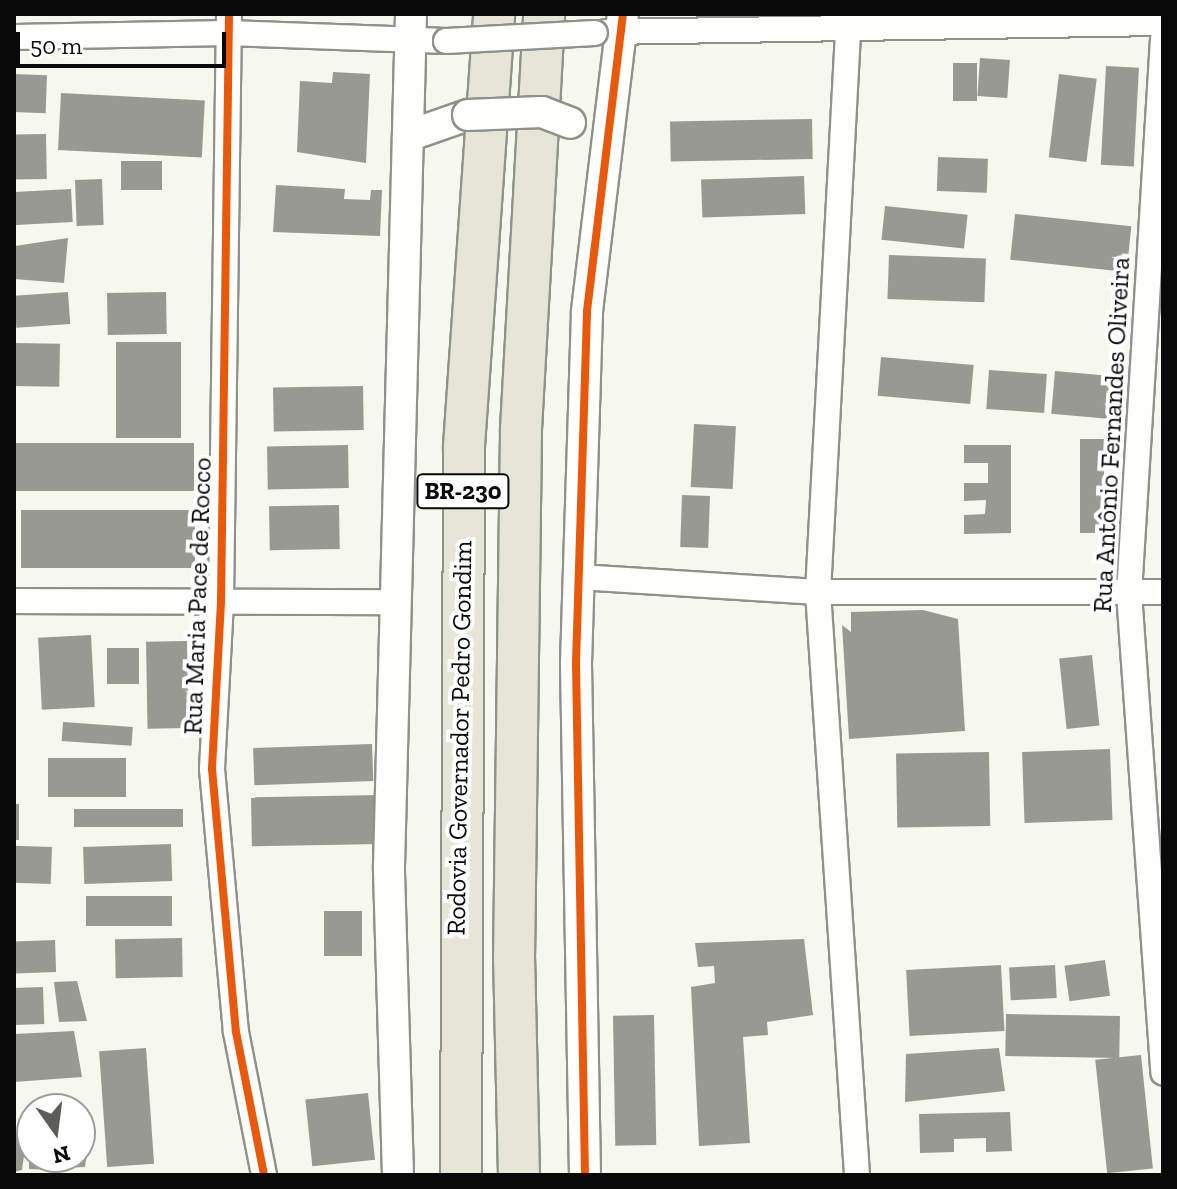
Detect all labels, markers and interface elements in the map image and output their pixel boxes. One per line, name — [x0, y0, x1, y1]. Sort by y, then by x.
scale bar — [20, 16, 230, 66]
text: 50 m — [30, 31, 82, 60]
street label: Rua Antônio Fernandes Oliveira — [1087, 256, 1137, 614]
street label: Rua Maria Pace de Rocco — [178, 457, 218, 735]
road number: BR-230 — [415, 471, 511, 511]
street label: Rodovia Governador Pedro Gondim — [441, 540, 479, 936]
north arrow — [16, 1093, 96, 1173]
text: N — [50, 1140, 73, 1170]

